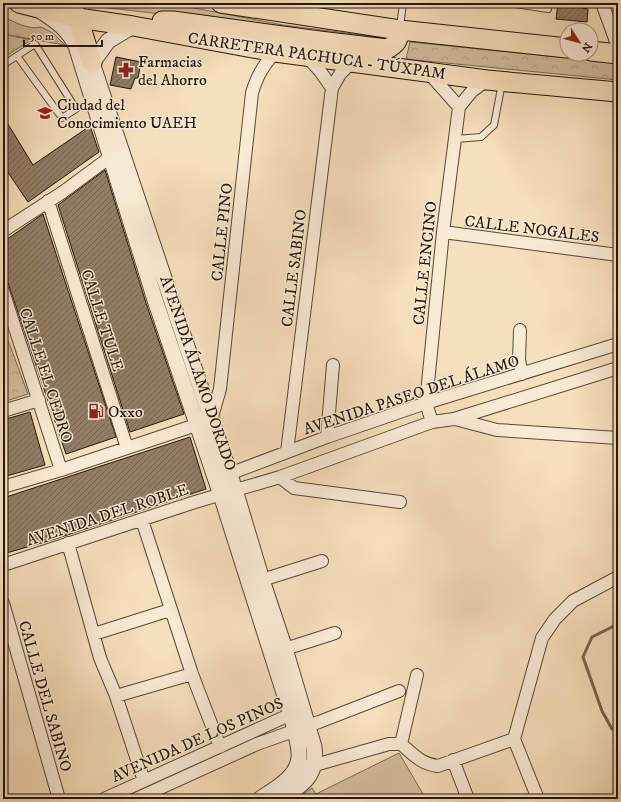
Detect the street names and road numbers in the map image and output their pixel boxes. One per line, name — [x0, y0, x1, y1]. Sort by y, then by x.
street label: CARRETERA PACHUCA - TÚXPAM — [187, 28, 447, 84]
street label: CALLE PINO — [207, 182, 237, 282]
street label: CALLE ENCINO — [409, 200, 441, 326]
street label: CALLE SABINO — [277, 208, 311, 328]
street label: CALLE NOGALES — [463, 211, 600, 247]
street label: CALLE TULE — [76, 267, 128, 374]
street label: AVENIDA ÁLAMO DORADO — [155, 273, 241, 473]
street label: CALLE EL CEDRO — [15, 305, 77, 445]
street label: AVENIDA PASEO DEL ÁLAMO — [301, 351, 522, 439]
street label: AVENIDA DEL ROBLE — [24, 479, 191, 551]
street label: CALLE DEL SABINO — [14, 618, 76, 774]
street label: AVENIDA DE LOS PINOS — [108, 693, 286, 787]

